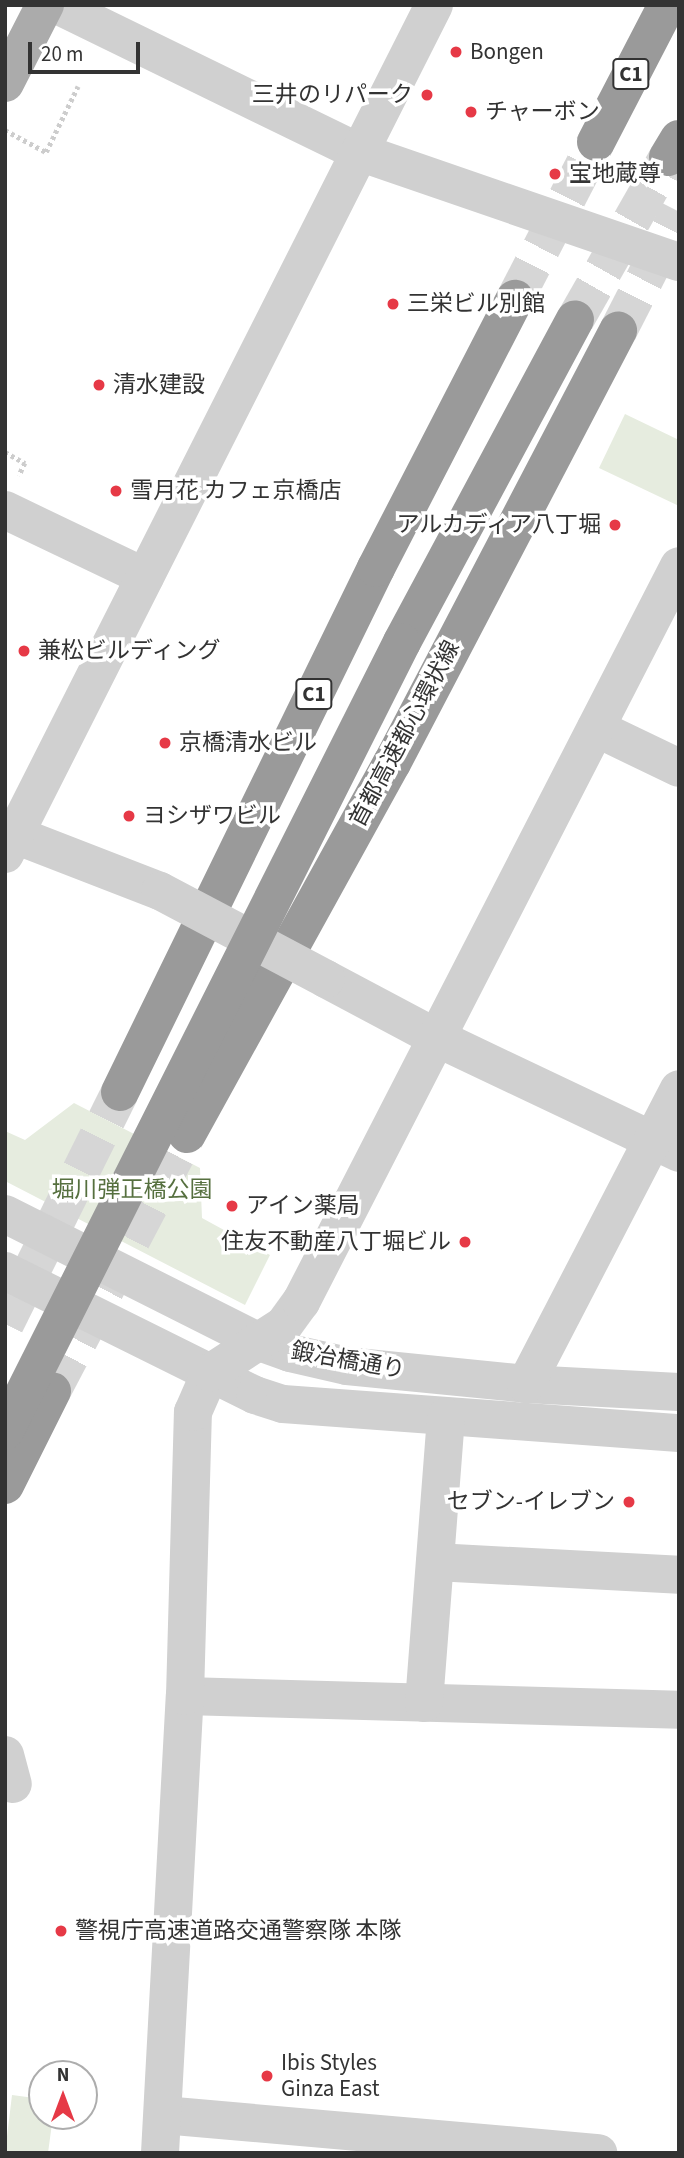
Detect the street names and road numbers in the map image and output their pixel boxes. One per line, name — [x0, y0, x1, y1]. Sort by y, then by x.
road number: C1 — [612, 56, 650, 92]
street label: 首都高速都心環状線 — [344, 636, 466, 832]
road number: C1 — [295, 676, 333, 712]
street label: 鍛冶橋通り — [289, 1337, 407, 1385]

